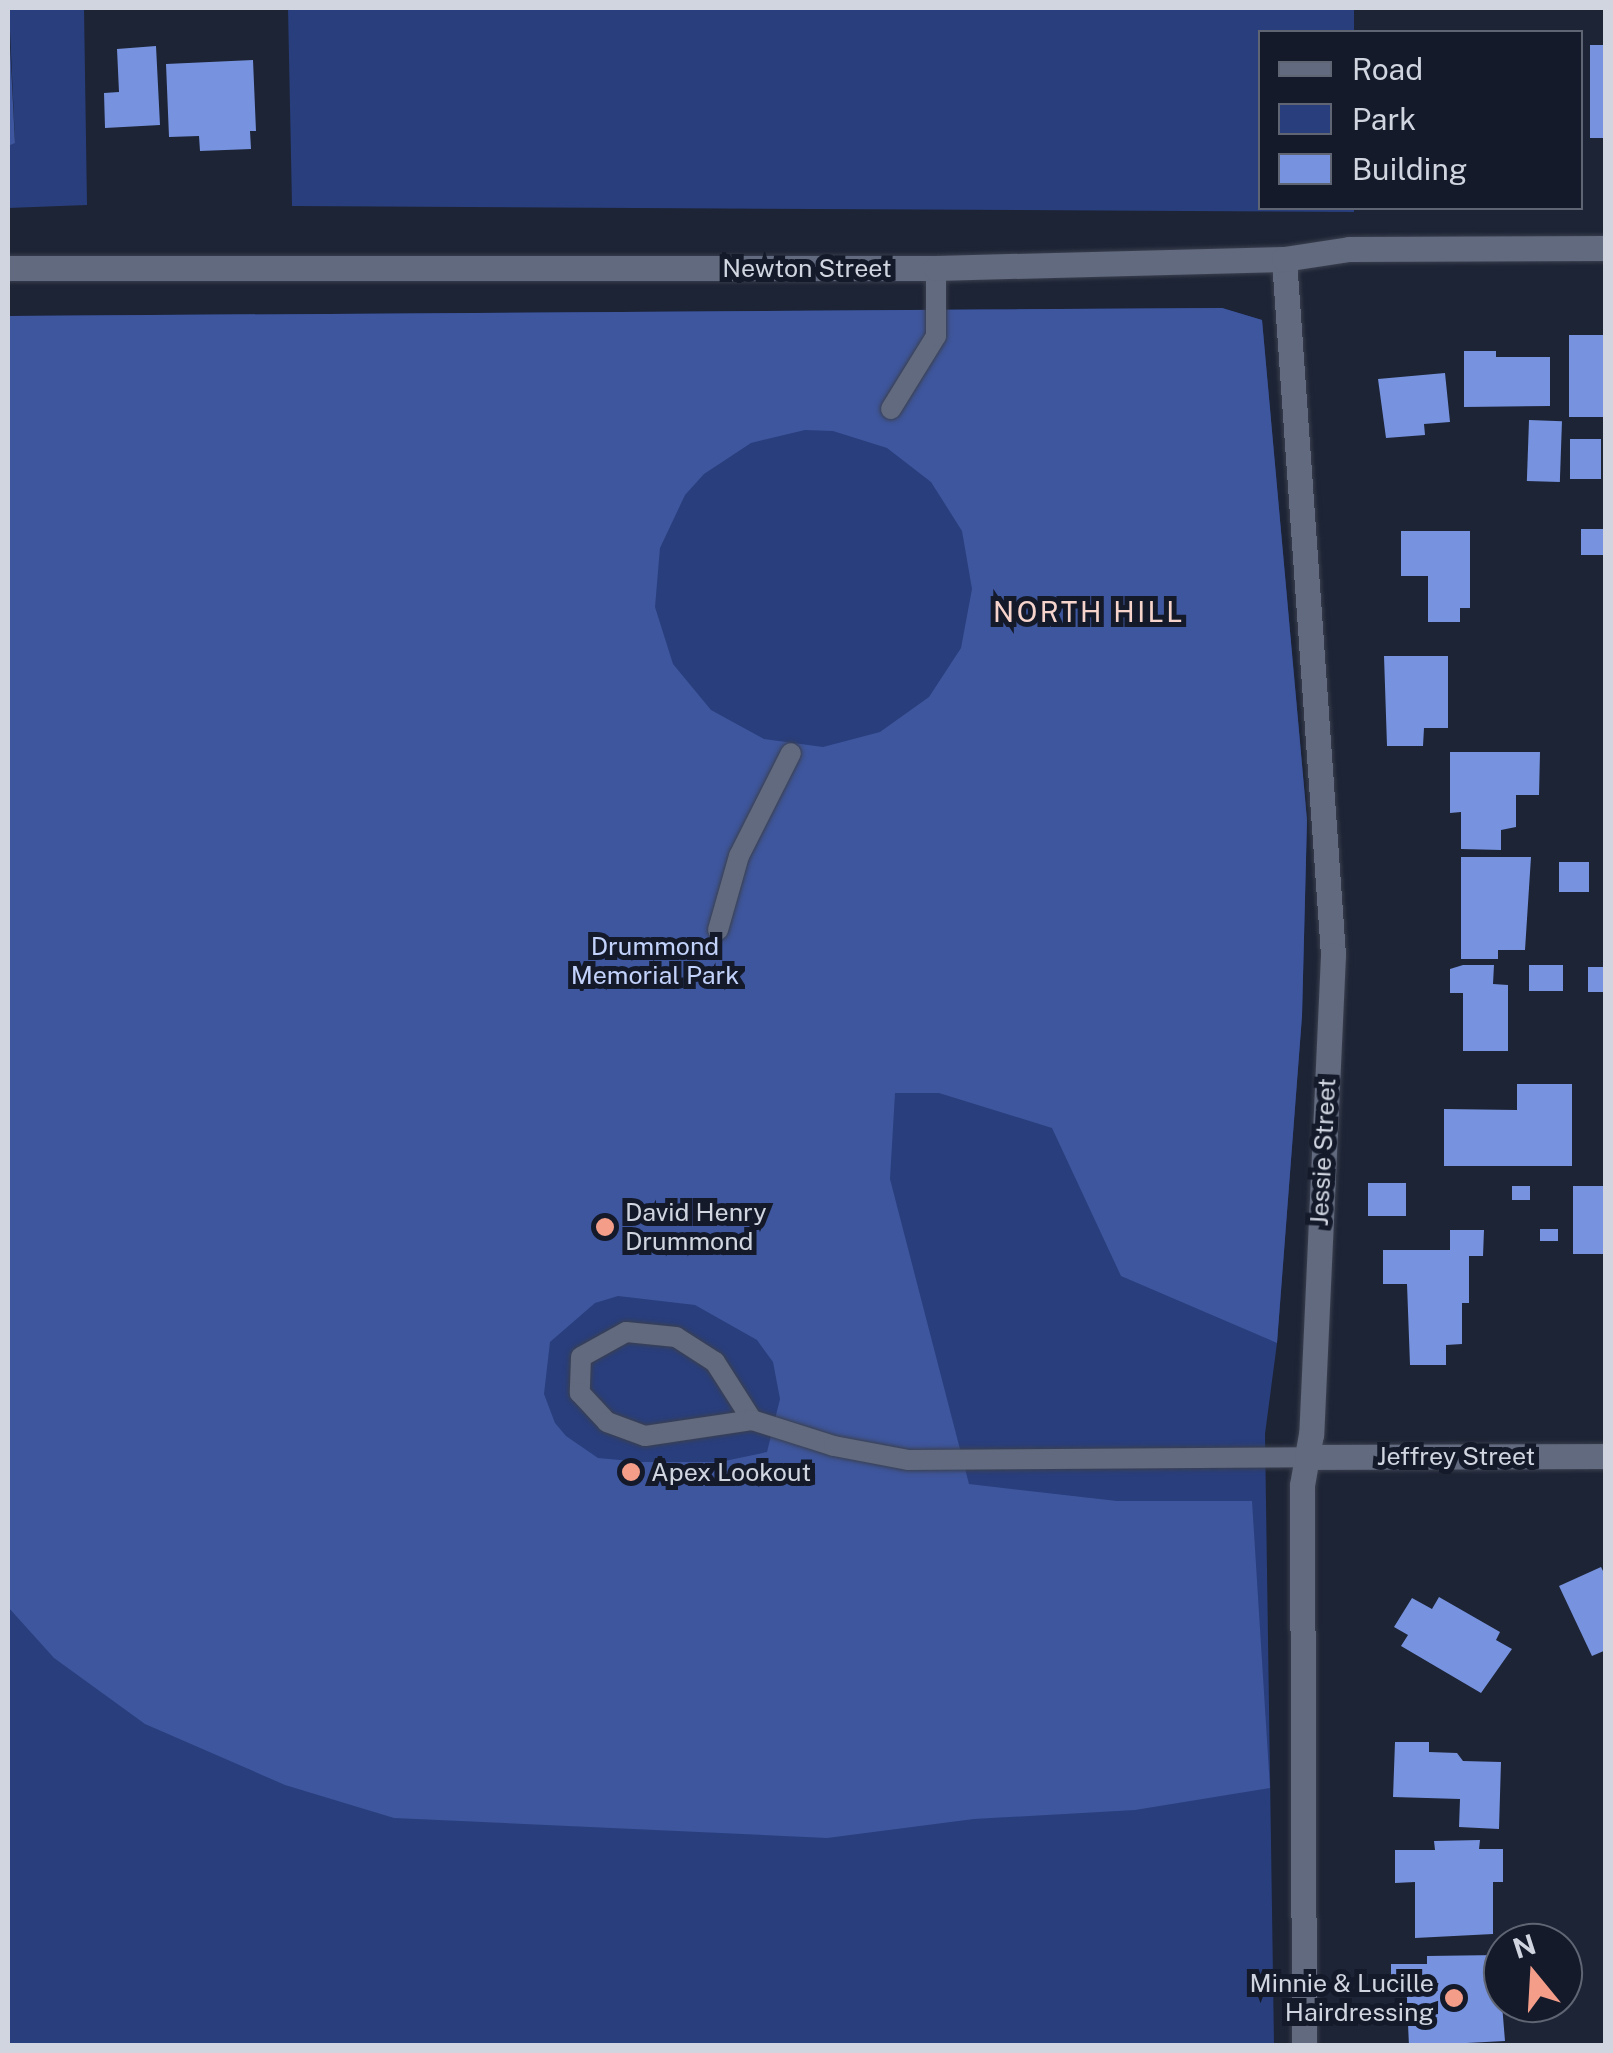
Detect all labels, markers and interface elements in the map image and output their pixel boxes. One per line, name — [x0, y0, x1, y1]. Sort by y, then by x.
legend — [1258, 30, 1583, 210]
text: Road — [1352, 51, 1423, 87]
text: Park — [1352, 101, 1416, 137]
text: Building — [1352, 151, 1467, 187]
street label: Newton Street — [722, 253, 892, 283]
district label: NORTH HILL — [993, 595, 1185, 629]
park label: Drummond Memorial Park — [571, 932, 739, 991]
street label: Jessie Street — [1304, 1077, 1342, 1227]
place label: David Henry Drummond — [625, 1198, 767, 1257]
marker: David Henry Drummond — [594, 1216, 616, 1238]
street label: Jeffrey Street — [1377, 1441, 1535, 1471]
place label: Apex Lookout — [651, 1457, 811, 1487]
marker: Apex Lookout — [620, 1461, 642, 1483]
north arrow — [1483, 1923, 1583, 2023]
text: N — [1509, 1927, 1540, 1965]
place label: Minnie & Lucille Hairdressing — [1249, 1969, 1434, 2028]
marker: Minnie & Lucille Hairdressing — [1443, 1987, 1465, 2009]

